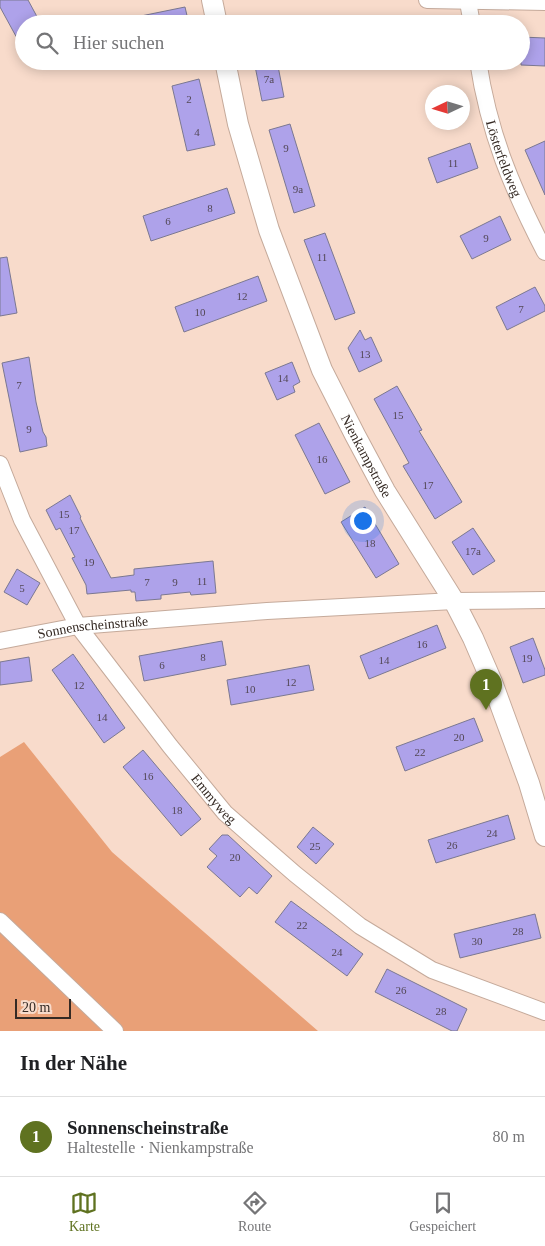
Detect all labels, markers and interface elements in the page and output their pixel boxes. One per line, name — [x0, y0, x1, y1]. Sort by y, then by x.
search box — [15, 15, 530, 70]
icon: search — [33, 29, 61, 57]
text: Hier suchen — [73, 32, 164, 53]
house number: 7a — [264, 73, 274, 85]
north arrow — [425, 85, 470, 130]
house number: 2 — [186, 93, 192, 105]
street label: Lösterfeldweg — [483, 118, 524, 199]
house number: 4 — [194, 126, 200, 138]
house number: 9 — [283, 142, 289, 154]
house number: 11 — [448, 157, 458, 169]
house number: 9a — [293, 183, 303, 195]
house number: 8 — [207, 202, 213, 214]
house number: 6 — [165, 215, 171, 227]
house number: 9 — [483, 232, 489, 244]
house number: 11 — [317, 251, 327, 263]
house number: 12 — [237, 290, 248, 302]
house number: 7 — [518, 303, 524, 315]
house number: 10 — [195, 306, 206, 318]
house number: 13 — [360, 348, 371, 360]
house number: 14 — [278, 372, 289, 384]
house number: 7 — [16, 379, 22, 391]
house number: 15 — [393, 409, 404, 421]
street label: Nienkampstraße — [338, 412, 394, 500]
house number: 9 — [26, 423, 32, 435]
house number: 16 — [317, 453, 328, 465]
house number: 17 — [423, 479, 434, 491]
house number: 15 — [59, 508, 70, 520]
your location — [350, 508, 376, 534]
house number: 17 — [69, 524, 80, 536]
house number: 18 — [365, 537, 376, 549]
house number: 17a — [465, 545, 481, 557]
house number: 19 — [84, 556, 95, 568]
house number: 11 — [197, 575, 207, 587]
house number: 7 — [144, 576, 150, 588]
house number: 9 — [172, 576, 178, 588]
house number: 5 — [19, 582, 25, 594]
street label: Sonnenscheinstraße — [36, 613, 149, 642]
house number: 16 — [417, 638, 428, 650]
house number: 8 — [200, 651, 206, 663]
house number: 19 — [522, 652, 533, 664]
house number: 14 — [379, 654, 390, 666]
house number: 6 — [159, 659, 165, 671]
pin: 1 — [470, 669, 502, 710]
house number: 12 — [286, 676, 297, 688]
house number: 12 — [74, 679, 85, 691]
house number: 10 — [245, 683, 256, 695]
house number: 14 — [97, 711, 108, 723]
house number: 20 — [454, 731, 465, 743]
house number: 22 — [415, 746, 426, 758]
house number: 16 — [143, 770, 154, 782]
street label: Emmyweg — [188, 771, 239, 827]
house number: 18 — [172, 804, 183, 816]
house number: 24 — [487, 827, 498, 839]
house number: 26 — [447, 839, 458, 851]
house number: 25 — [310, 840, 321, 852]
house number: 20 — [230, 851, 241, 863]
house number: 22 — [297, 919, 308, 931]
house number: 28 — [513, 925, 524, 937]
house number: 30 — [472, 935, 483, 947]
house number: 24 — [332, 946, 343, 958]
house number: 26 — [396, 984, 407, 996]
scale bar — [15, 996, 71, 1019]
text: 20 m — [22, 1000, 50, 1015]
house number: 28 — [436, 1005, 447, 1017]
text: In der Nähe — [20, 1051, 127, 1075]
text: Sonnenscheinstraße — [67, 1117, 229, 1138]
text: 1 — [32, 1128, 40, 1145]
text: 80 m — [493, 1128, 525, 1145]
text: Haltestelle · Nienkampstraße — [67, 1139, 254, 1156]
tab: Karte — [69, 1189, 100, 1235]
tab: Route — [238, 1189, 271, 1235]
tab: Gespeichert — [409, 1189, 476, 1235]

